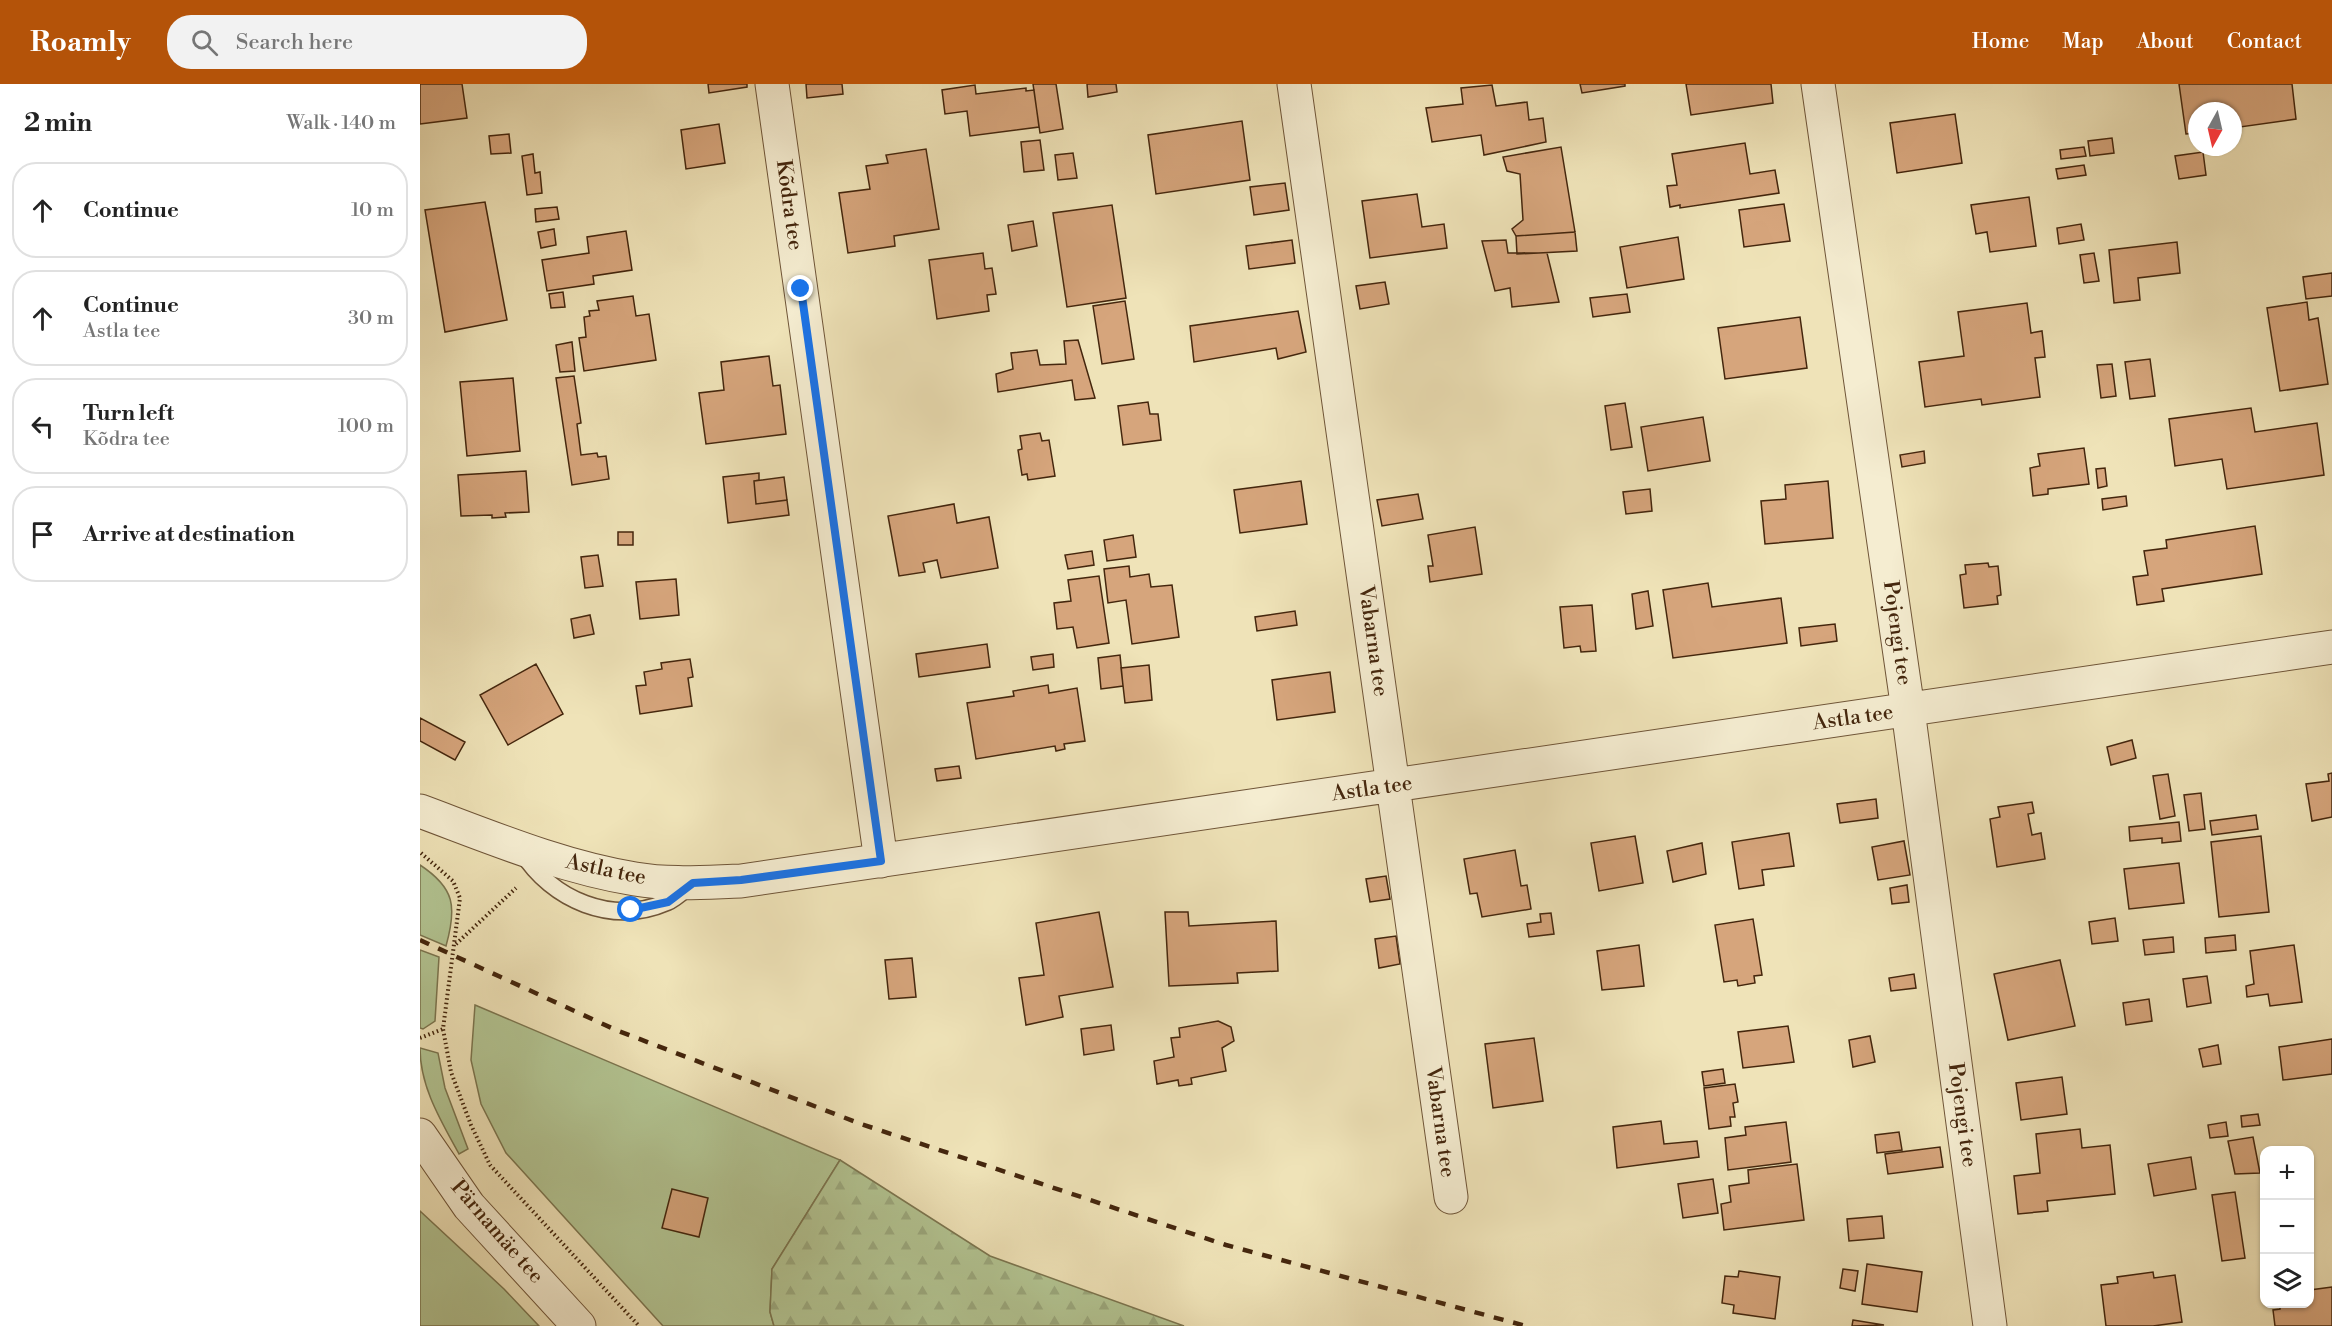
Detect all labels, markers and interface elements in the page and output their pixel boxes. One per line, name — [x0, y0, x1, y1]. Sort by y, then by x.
search box — [167, 15, 587, 69]
text: Roamly — [30, 25, 131, 60]
icon: search — [188, 26, 221, 59]
text: Search here — [236, 29, 353, 56]
text: Home — [1972, 29, 2029, 55]
text: Map — [2062, 29, 2104, 55]
text: About — [2137, 29, 2194, 55]
text: Contact — [2227, 29, 2302, 55]
north arrow — [2188, 102, 2242, 156]
text: 2 min — [24, 107, 92, 139]
text: Walk · 140 m — [286, 111, 396, 136]
street label: Kõdra tee — [770, 158, 808, 252]
icon: ahead — [26, 194, 59, 227]
text: Continue — [83, 197, 179, 224]
text: 10 m — [351, 198, 394, 223]
route end — [787, 275, 813, 301]
text: Continue — [83, 292, 179, 319]
icon: ahead — [26, 302, 59, 335]
text: 30 m — [348, 306, 394, 331]
text: Astla tee — [83, 319, 160, 344]
text: Turn left — [83, 400, 174, 427]
icon: left — [26, 410, 59, 443]
text: 100 m — [338, 414, 394, 439]
text: Kõdra tee — [83, 427, 170, 452]
icon: arrive — [26, 518, 59, 551]
text: Arrive at destination — [83, 521, 295, 548]
street label: Pojengi tee — [1877, 579, 1917, 687]
street label: Vabarna tee — [1352, 583, 1394, 698]
street label: Astla tee — [1810, 699, 1895, 737]
street label: Astla tee — [1329, 770, 1414, 808]
street label: Astla tee — [563, 849, 648, 891]
route start — [617, 896, 643, 922]
street label: Pojengi tee — [1942, 1061, 1982, 1169]
street label: Vabarna tee — [1419, 1064, 1461, 1179]
map controls — [2260, 1146, 2314, 1308]
button: + — [2260, 1146, 2314, 1200]
street label: Pärnamäe tee — [445, 1175, 549, 1289]
button: − — [2260, 1200, 2314, 1254]
button: layers — [2260, 1254, 2314, 1308]

